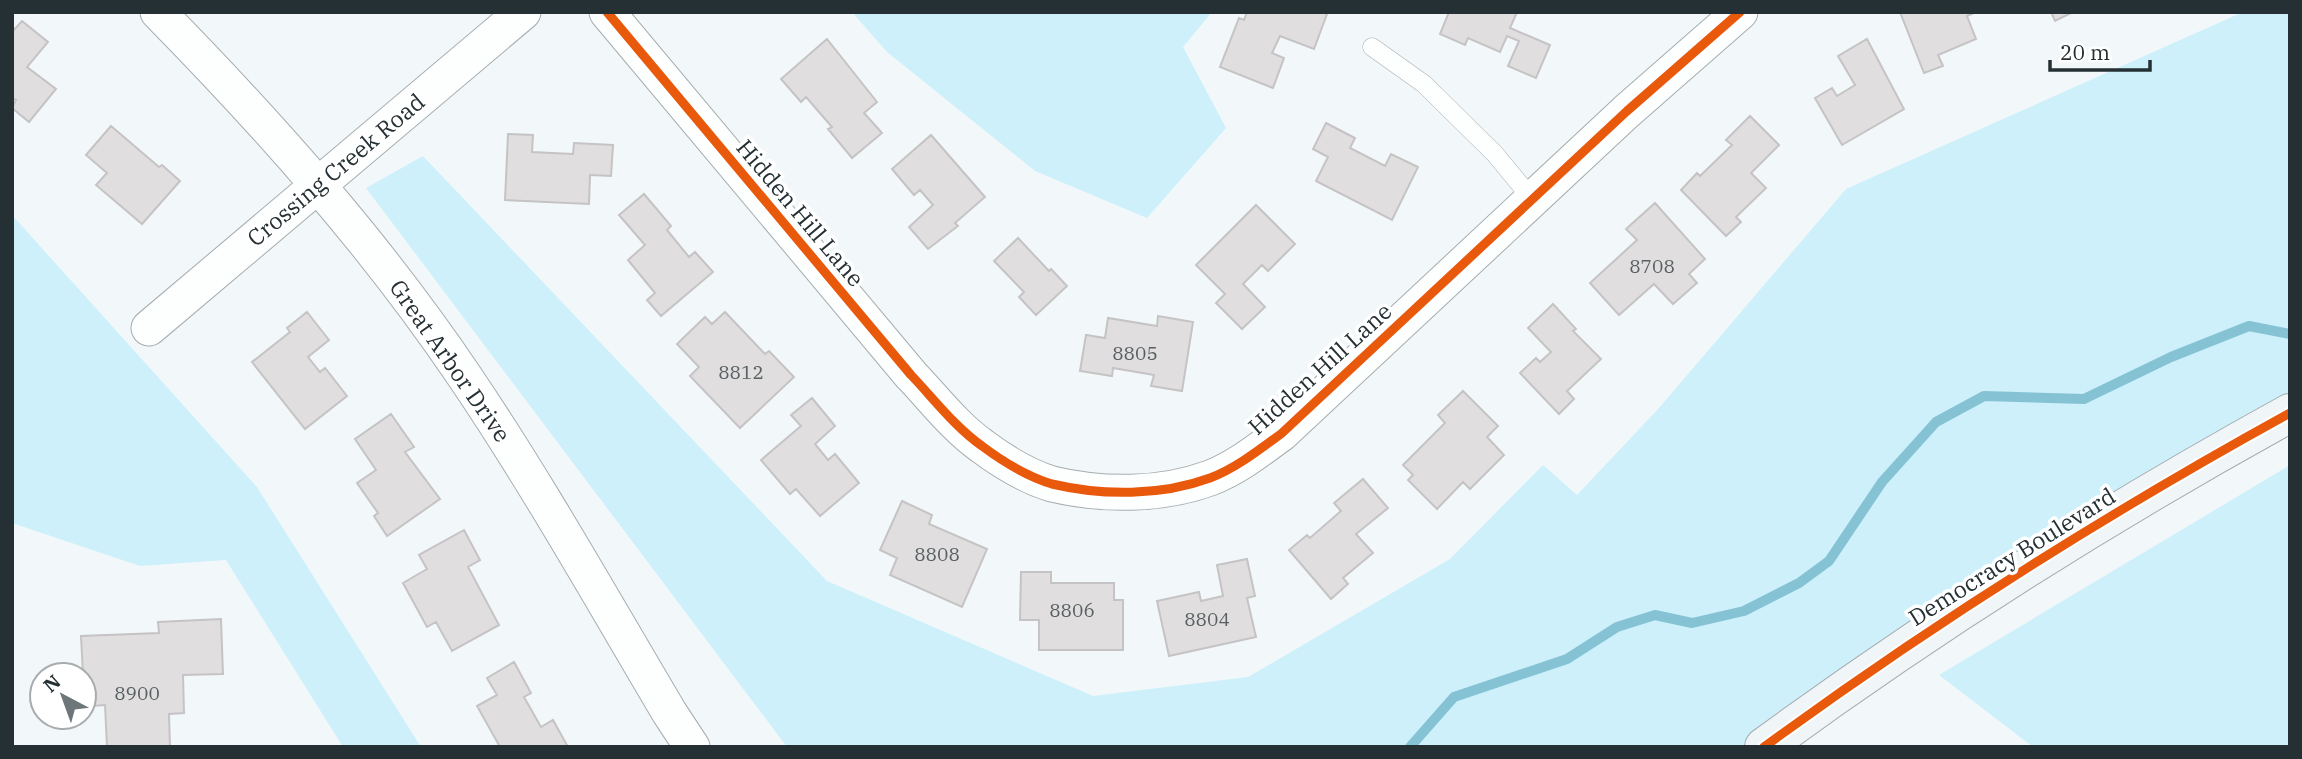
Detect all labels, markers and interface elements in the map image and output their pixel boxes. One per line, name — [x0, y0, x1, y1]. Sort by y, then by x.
scale bar — [2050, 28, 2150, 72]
text: 20 m — [2060, 38, 2110, 66]
street label: Crossing Creek Road — [240, 86, 430, 252]
street label: Hidden Hill Lane — [730, 132, 871, 292]
house number: 8708 — [1629, 254, 1675, 278]
street label: Great Arbor Drive — [384, 273, 518, 448]
street label: Hidden Hill Lane — [1241, 296, 1398, 441]
house number: 8805 — [1112, 341, 1158, 365]
house number: 8812 — [718, 360, 764, 384]
street label: Democracy Boulevard — [1902, 480, 2120, 632]
house number: 8808 — [914, 542, 960, 566]
house number: 8806 — [1049, 598, 1095, 622]
house number: 8804 — [1184, 607, 1230, 631]
north arrow — [28, 661, 98, 731]
text: N — [38, 669, 65, 697]
house number: 8900 — [114, 681, 160, 705]

